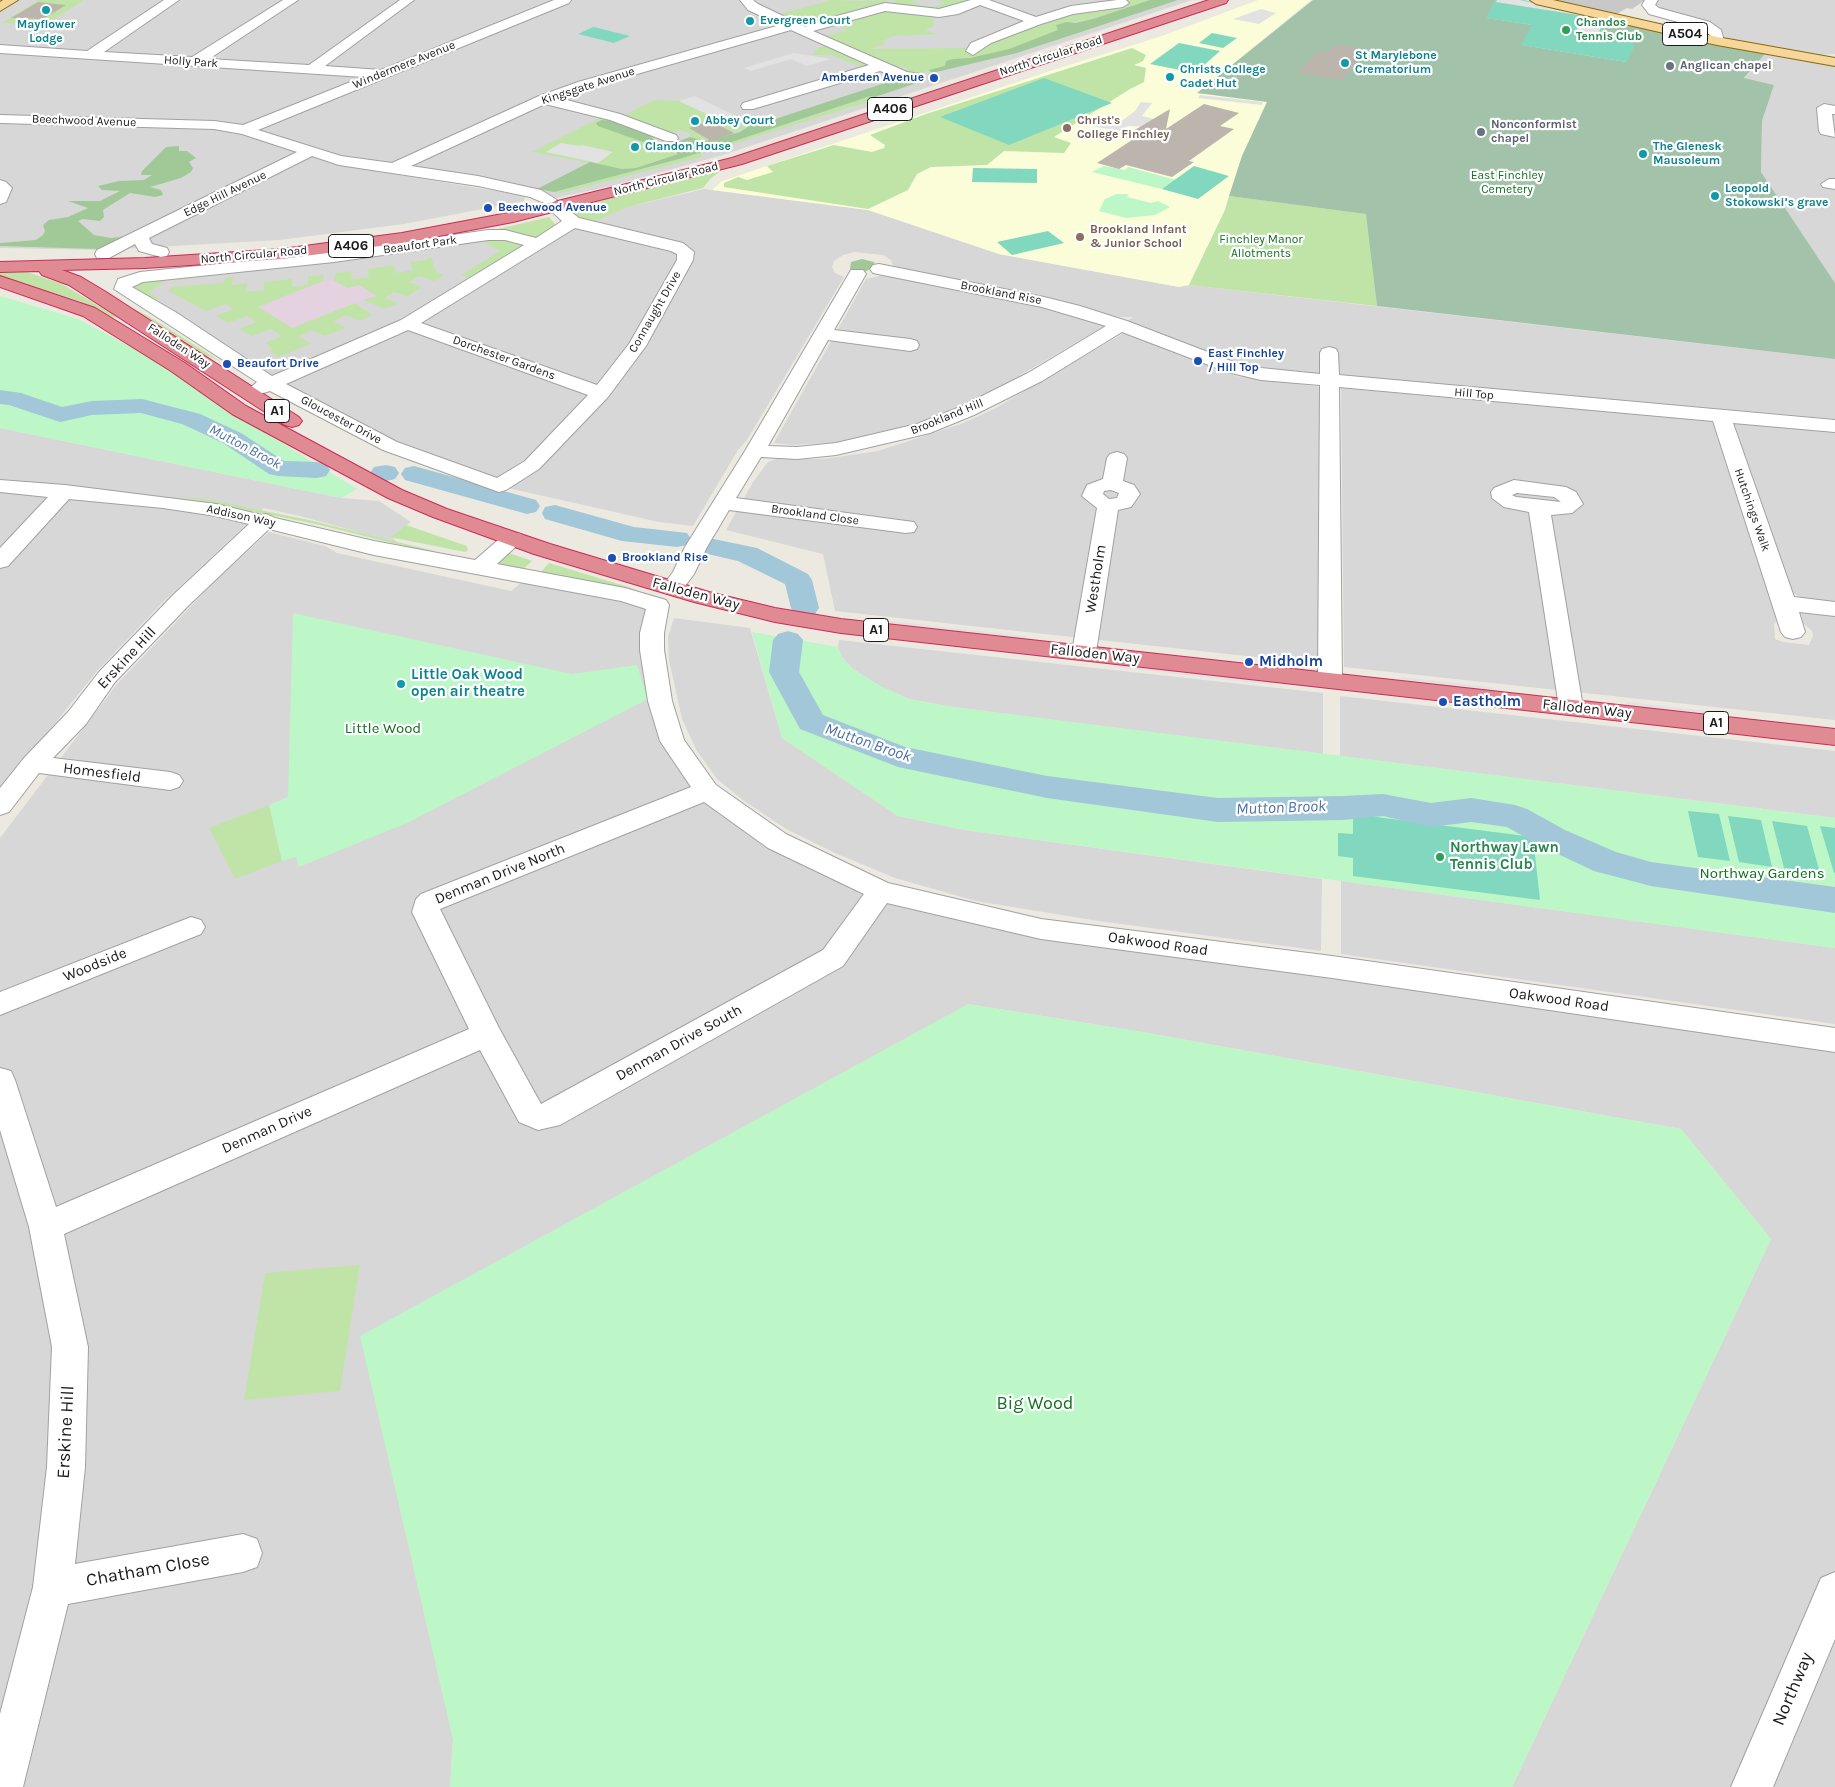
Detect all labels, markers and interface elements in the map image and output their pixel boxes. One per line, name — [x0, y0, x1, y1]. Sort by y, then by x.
marker: Mayflower Lodge — [40, 4, 52, 16]
place label: Evergreen Court — [760, 14, 851, 28]
marker: Evergreen Court — [744, 15, 756, 27]
place label: Chandos Tennis Club — [1576, 16, 1642, 44]
place label: Mayflower Lodge — [17, 18, 75, 46]
road number: A504 — [1662, 22, 1708, 46]
marker: Chandos Tennis Club — [1560, 24, 1572, 36]
street label: North Circular Road — [998, 33, 1104, 79]
street label: Windermere Avenue — [351, 38, 457, 92]
place label: St Marylebone Crematorium — [1355, 49, 1437, 77]
street label: Holly Park — [164, 53, 218, 71]
marker: St Marylebone Crematorium — [1339, 57, 1351, 69]
place label: Anglican chapel — [1680, 59, 1772, 73]
marker: Anglican chapel — [1664, 60, 1676, 72]
place label: Christs College Cadet Hut — [1180, 63, 1266, 91]
street label: Kingsgate Avenue — [539, 64, 637, 108]
place label: Amberden Avenue — [821, 71, 924, 85]
marker: Christs College Cadet Hut — [1164, 71, 1176, 83]
marker: Amberden Avenue — [928, 72, 940, 84]
road number: A406 — [868, 98, 912, 120]
street label: Beechwood Avenue — [32, 112, 136, 130]
place label: Abbey Court — [705, 114, 774, 128]
place label: Christ's College Finchley — [1077, 114, 1169, 142]
marker: Abbey Court — [689, 115, 701, 127]
place label: Nonconformist chapel — [1491, 118, 1577, 146]
marker: Christ's College Finchley — [1061, 122, 1073, 134]
marker: Nonconformist chapel — [1475, 126, 1487, 138]
place label: Clandon House — [645, 140, 731, 154]
place label: The Glenesk Mausoleum — [1653, 140, 1722, 168]
marker: Clandon House — [629, 141, 641, 153]
marker: The Glenesk Mausoleum — [1637, 148, 1649, 160]
street label: North Circular Road — [612, 159, 720, 199]
street label: Edge Hill Avenue — [181, 168, 269, 220]
park label: East Finchley Cemetery — [1471, 169, 1543, 197]
place label: Leopold Stokowski’s grave — [1725, 182, 1828, 210]
marker: Leopold Stokowski’s grave — [1709, 190, 1721, 202]
place label: Beechwood Avenue — [498, 201, 607, 215]
marker: Beechwood Avenue — [482, 202, 494, 214]
place label: Brookland Infant & Junior School — [1090, 223, 1186, 251]
marker: Brookland Infant & Junior School — [1074, 231, 1086, 243]
street label: Beaufort Park — [382, 233, 458, 257]
park label: Finchley Manor Allotments — [1219, 233, 1303, 261]
road number: A406 — [328, 235, 374, 258]
street label: North Circular Road — [200, 243, 308, 267]
street label: Connaught Drive — [626, 269, 684, 355]
street label: Brookland Rise — [959, 278, 1043, 308]
street label: Falloden Way — [145, 320, 213, 372]
street label: Dorchester Gardens — [451, 333, 557, 383]
place label: East Finchley / Hill Top — [1208, 347, 1284, 375]
marker: East Finchley / Hill Top — [1192, 355, 1204, 367]
place label: Beaufort Drive — [237, 357, 319, 371]
marker: Beaufort Drive — [221, 358, 233, 370]
street label: Hill Top — [1454, 385, 1494, 403]
street label: Gloucester Drive — [298, 393, 384, 447]
street label: Brookland Hill — [909, 396, 985, 438]
road number: A1 — [264, 400, 290, 422]
water label: Mutton Brook — [206, 421, 284, 473]
street label: Hutchings Walk — [1731, 467, 1773, 553]
street label: Addison Way — [205, 502, 277, 530]
street label: Brookland Close — [770, 502, 860, 528]
street label: Westholm — [1082, 543, 1110, 615]
place label: Brookland Rise — [622, 551, 708, 565]
marker: Brookland Rise — [606, 552, 618, 564]
street label: Falloden Way — [650, 574, 742, 614]
road number: A1 — [864, 618, 888, 642]
street label: Erskine Hill — [94, 623, 160, 693]
street label: Falloden Way — [1049, 640, 1141, 668]
place label: Midholm — [1259, 653, 1323, 671]
marker: Midholm — [1243, 656, 1255, 668]
place label: Little Oak Wood open air theatre — [411, 666, 525, 701]
marker: Little Oak Wood open air theatre — [395, 678, 407, 690]
place label: Eastholm — [1453, 693, 1521, 711]
street label: Falloden Way — [1541, 695, 1633, 723]
marker: Eastholm — [1437, 696, 1449, 708]
road number: A1 — [1704, 711, 1728, 734]
water label: Mutton Brook — [822, 719, 914, 767]
park label: Little Wood — [345, 720, 421, 738]
street label: Homesfield — [62, 759, 142, 787]
water label: Mutton Brook — [1236, 797, 1326, 819]
place label: Northway Lawn Tennis Club — [1450, 839, 1559, 874]
street label: Denman Drive North — [432, 840, 568, 908]
marker: Northway Lawn Tennis Club — [1434, 851, 1446, 863]
park label: Northway Gardens — [1699, 865, 1825, 883]
street label: Oakwood Road — [1107, 928, 1209, 960]
street label: Woodside — [60, 944, 130, 986]
street label: Oakwood Road — [1508, 984, 1610, 1016]
street label: Denman Drive South — [613, 1001, 745, 1085]
street label: Denman Drive — [219, 1102, 315, 1158]
street label: Erskine Hill — [53, 1385, 79, 1479]
park label: Big Wood — [997, 1393, 1073, 1415]
street label: Chatham Close — [85, 1549, 211, 1591]
street label: Northway — [1768, 1649, 1818, 1729]

